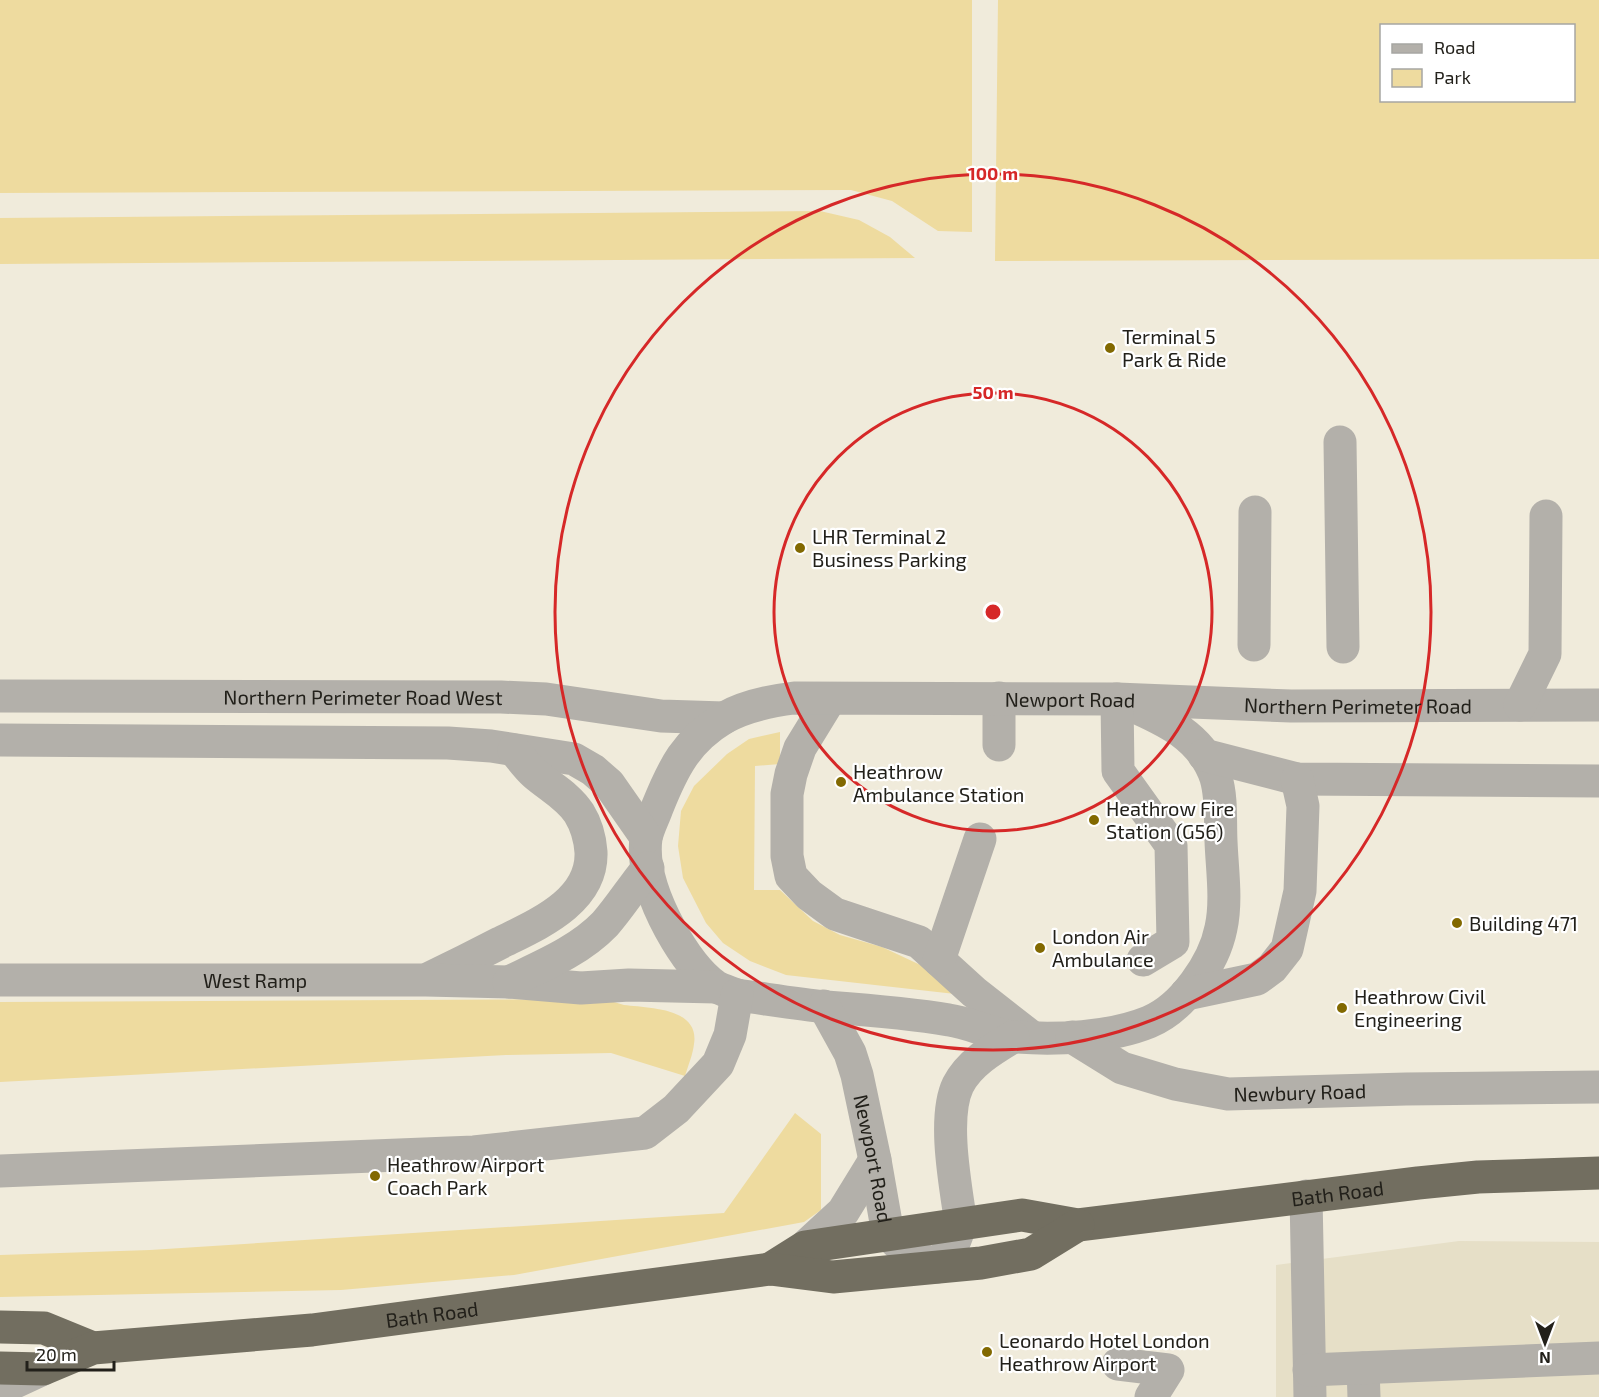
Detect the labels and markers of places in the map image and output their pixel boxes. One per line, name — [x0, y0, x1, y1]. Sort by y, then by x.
place label: Terminal 5 Park & Ride — [1122, 324, 1227, 371]
marker: Terminal 5 Park & Ride — [1103, 341, 1117, 355]
place label: LHR Terminal 2 Business Parking — [812, 524, 967, 571]
marker: LHR Terminal 2 Business Parking — [793, 541, 807, 555]
centre of rings — [983, 602, 1003, 622]
place label: Heathrow Ambulance Station — [853, 759, 1024, 806]
marker: Heathrow Ambulance Station — [834, 775, 848, 789]
place label: Heathrow Fire Station (G56) — [1106, 796, 1234, 843]
marker: Heathrow Fire Station (G56) — [1087, 813, 1101, 827]
place label: Building 471 — [1469, 911, 1578, 935]
marker: Building 471 — [1450, 916, 1464, 930]
place label: London Air Ambulance — [1052, 924, 1154, 971]
marker: London Air Ambulance — [1033, 941, 1047, 955]
place label: Heathrow Civil Engineering — [1354, 984, 1486, 1031]
marker: Heathrow Civil Engineering — [1335, 1001, 1349, 1015]
place label: Heathrow Airport Coach Park — [387, 1152, 545, 1199]
marker: Heathrow Airport Coach Park — [368, 1169, 382, 1183]
place label: Leonardo Hotel London Heathrow Airport — [999, 1328, 1210, 1375]
marker: Leonardo Hotel London Heathrow Airport — [980, 1345, 994, 1359]

